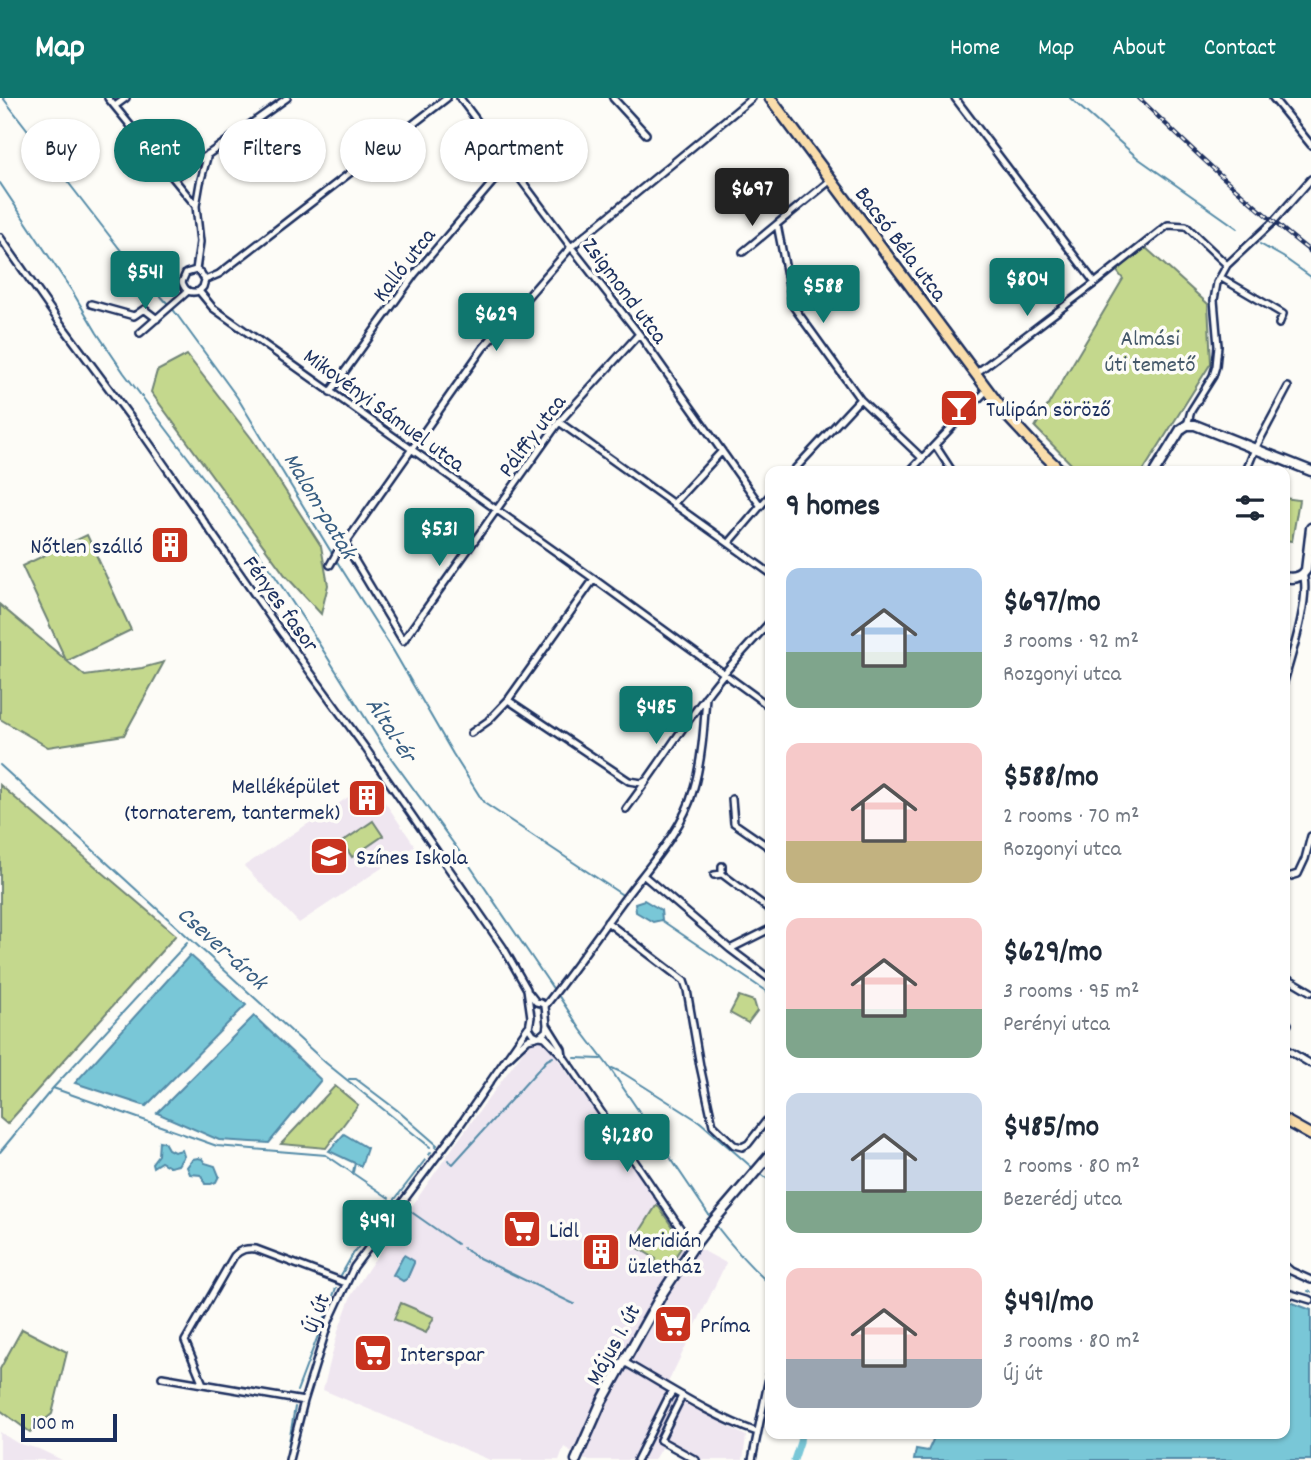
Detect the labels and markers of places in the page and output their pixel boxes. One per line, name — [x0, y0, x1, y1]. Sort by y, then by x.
pin: $697 — [711, 169, 793, 228]
pin: $541 — [104, 252, 186, 311]
pin: $804 — [986, 258, 1068, 318]
pin: $588 — [782, 266, 864, 325]
pin: $629 — [455, 294, 537, 353]
bar icon: Tulipán söröző — [938, 387, 980, 429]
place label: Tulipán söröző — [986, 395, 1111, 428]
pin: $531 — [398, 508, 480, 568]
building icon: Nőtlen szálló — [149, 524, 191, 566]
place label: Nőtlen szálló — [30, 532, 143, 565]
pin: $485 — [615, 686, 697, 746]
place label: Melléképület (tornaterem, tantermek) — [125, 772, 340, 831]
building icon: Melléképület (tornaterem, tantermek) — [346, 777, 388, 819]
school or university icon: Színes Iskola — [308, 835, 350, 877]
place label: Színes Iskola — [356, 843, 469, 876]
pin: $1,280 — [570, 1114, 684, 1174]
pin: $491 — [336, 1200, 418, 1260]
supermarket icon: Lidl — [501, 1208, 543, 1250]
place label: Lidl — [549, 1216, 579, 1249]
place label: Meridián üzletház — [628, 1226, 702, 1285]
building icon: Meridián üzletház — [580, 1231, 622, 1273]
supermarket icon: Príma — [652, 1303, 694, 1345]
place label: Príma — [700, 1311, 751, 1344]
supermarket icon: Interspar — [352, 1332, 394, 1374]
place label: Interspar — [400, 1340, 485, 1373]

